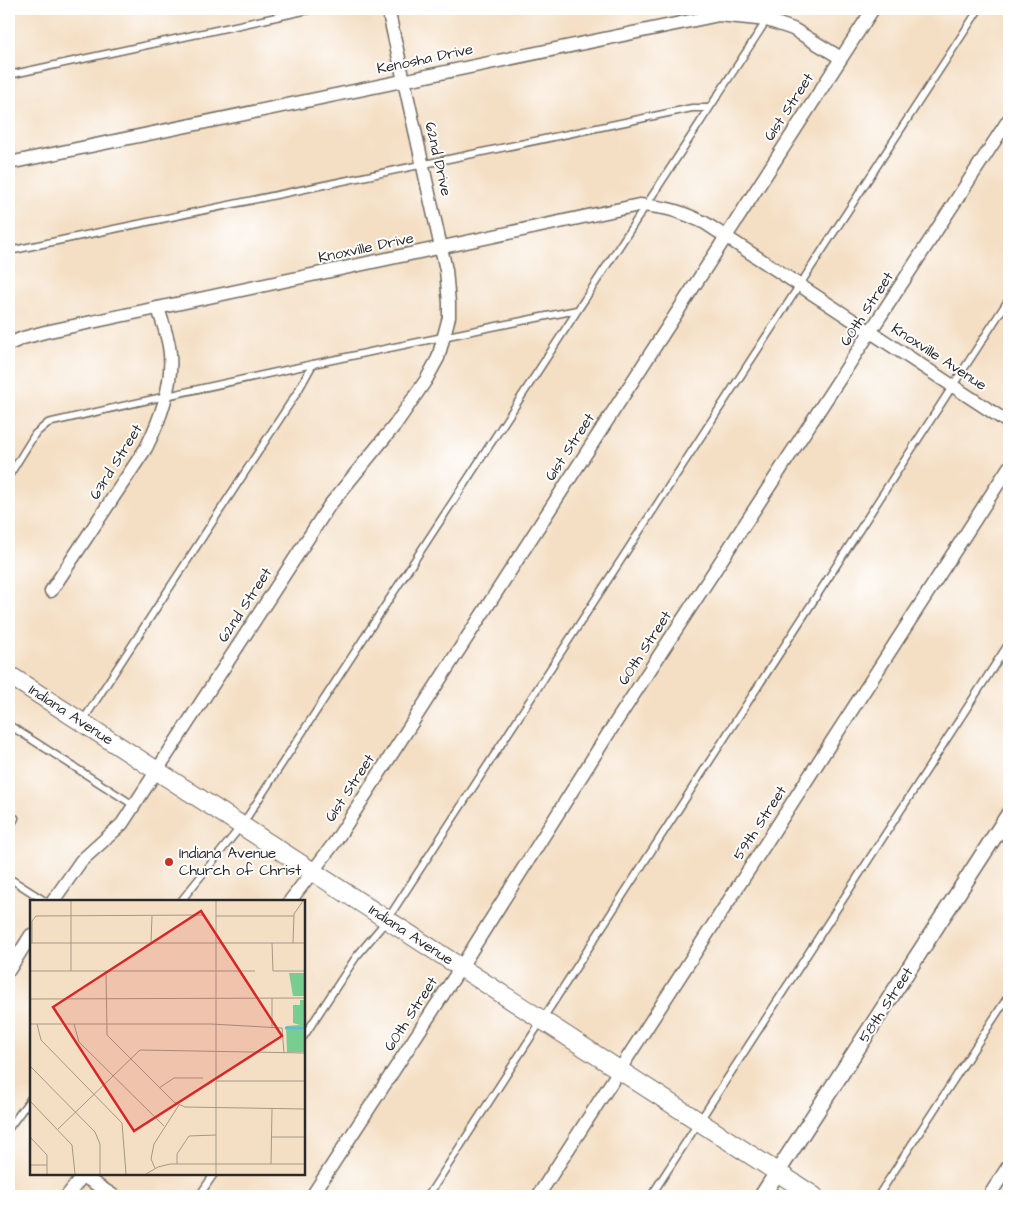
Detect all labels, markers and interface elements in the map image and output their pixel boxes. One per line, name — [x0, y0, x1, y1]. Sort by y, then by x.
street label: Kenosha Drive — [375, 39, 475, 79]
street label: 61st Street — [759, 69, 819, 145]
street label: 62nd Drive — [419, 120, 457, 198]
street label: Knoxville Drive — [316, 228, 416, 268]
street label: 60th Street — [835, 268, 899, 350]
street label: Knoxville Avenue — [887, 318, 991, 396]
street label: 61st Street — [540, 409, 600, 485]
street label: 63rd Street — [84, 420, 148, 504]
street label: 62nd Street — [213, 563, 277, 647]
street label: 60th Street — [613, 607, 677, 689]
street label: Indiana Avenue — [25, 680, 117, 750]
street label: 61st Street — [320, 750, 380, 826]
street label: 59th Street — [728, 782, 792, 864]
place label: Indiana Avenue Church of Christ — [179, 843, 301, 881]
marker: Indiana Avenue Church of Christ — [163, 856, 175, 868]
inset map — [30, 900, 305, 1175]
street label: Indiana Avenue — [365, 900, 457, 970]
street label: 58th Street — [854, 963, 918, 1047]
street label: 60th Street — [379, 973, 443, 1055]

